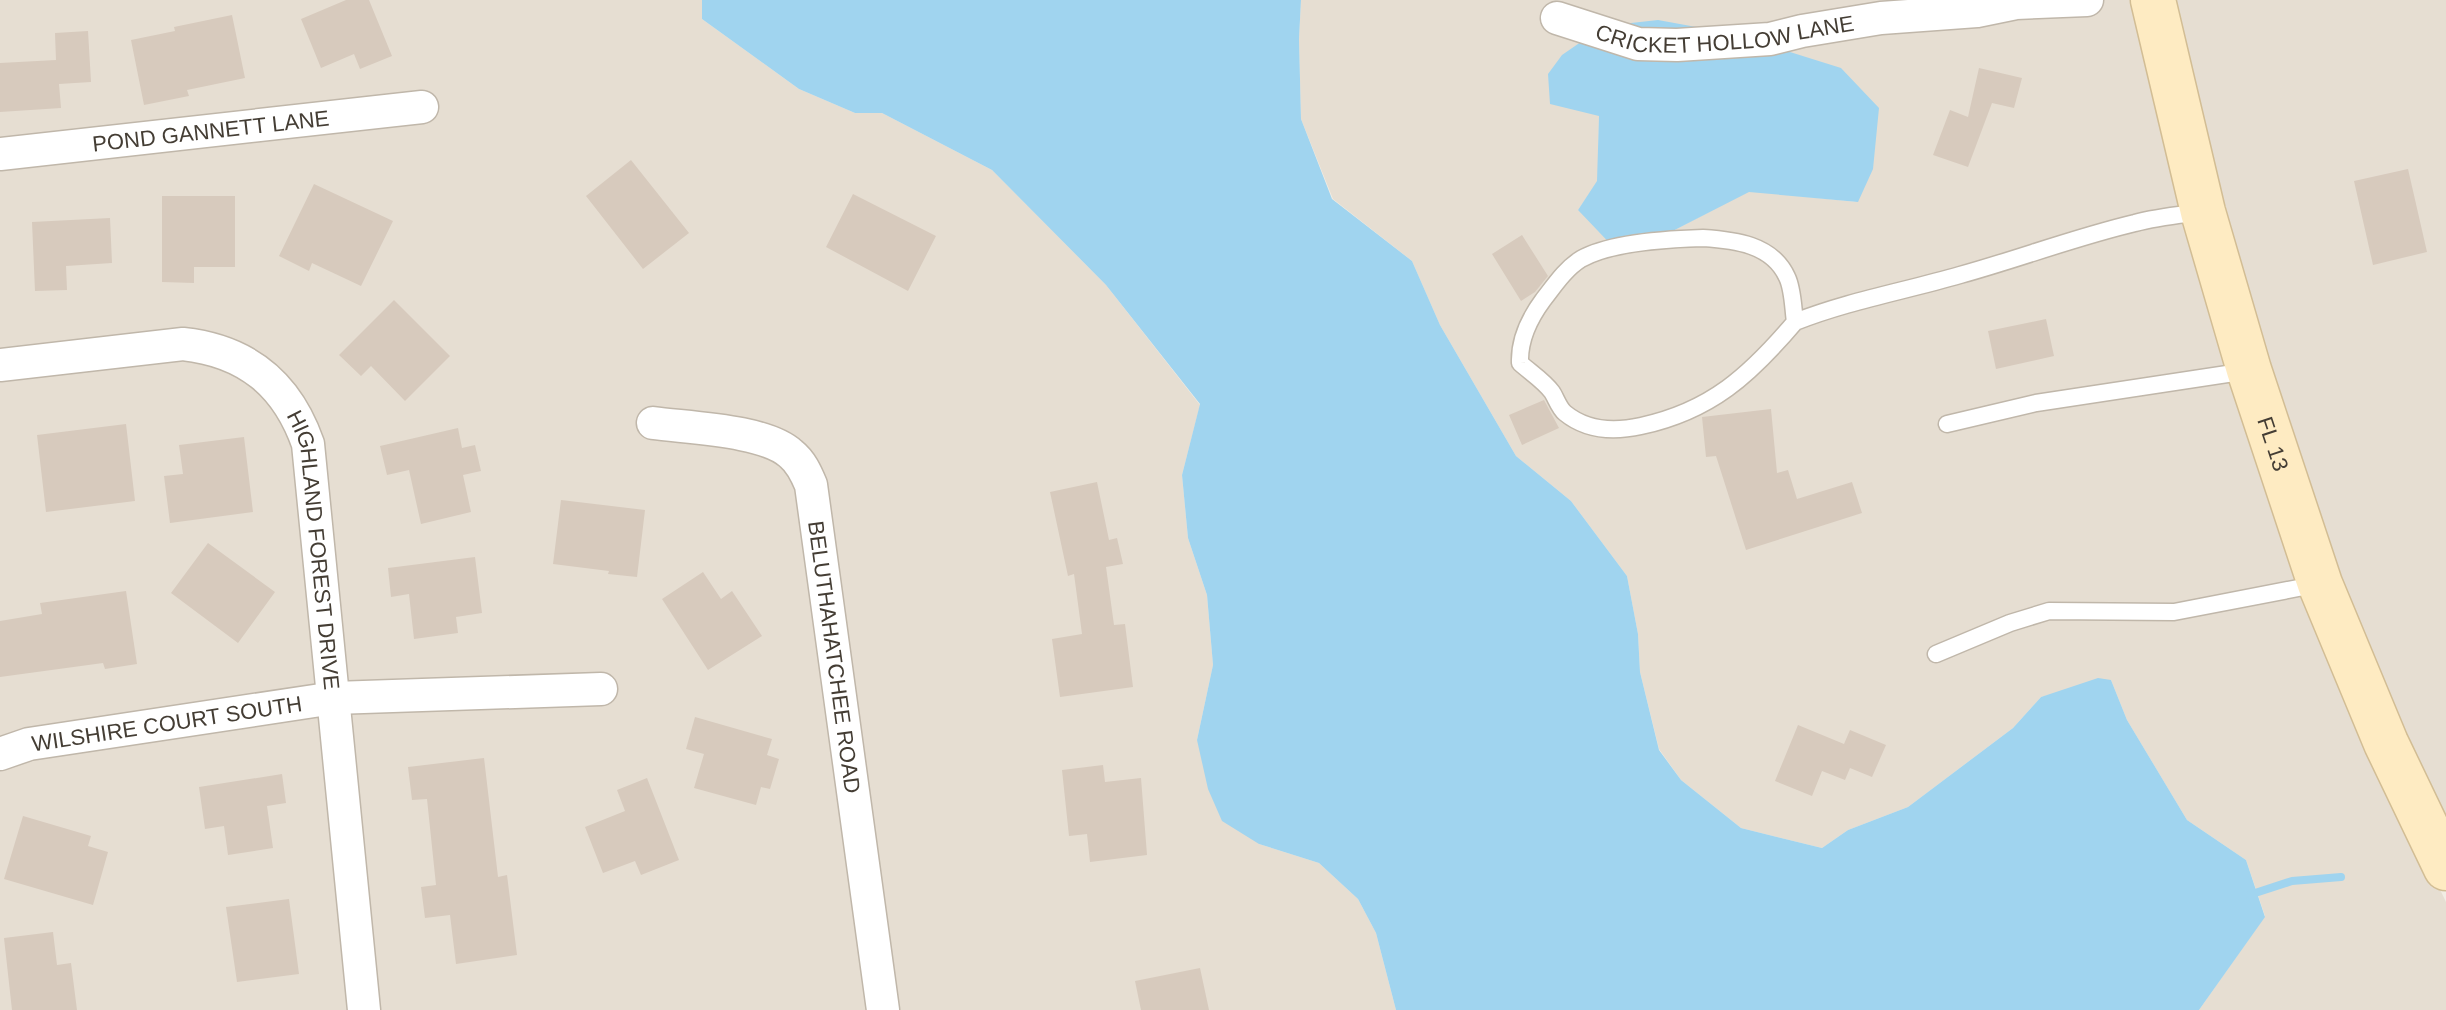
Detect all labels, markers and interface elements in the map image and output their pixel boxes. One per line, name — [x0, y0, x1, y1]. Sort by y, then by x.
street label: CRICKET HOLLOW LANE — [1593, 10, 1856, 58]
street label: POND GANNETT LANE — [91, 105, 330, 156]
street label: HIGHLAND FOREST DRIVE — [282, 406, 345, 691]
street label: FL 13 — [2253, 413, 2294, 474]
street label: BELUTHAHATCHEE ROAD — [804, 519, 866, 795]
street label: WILSHIRE COURT SOUTH — [30, 690, 304, 756]

